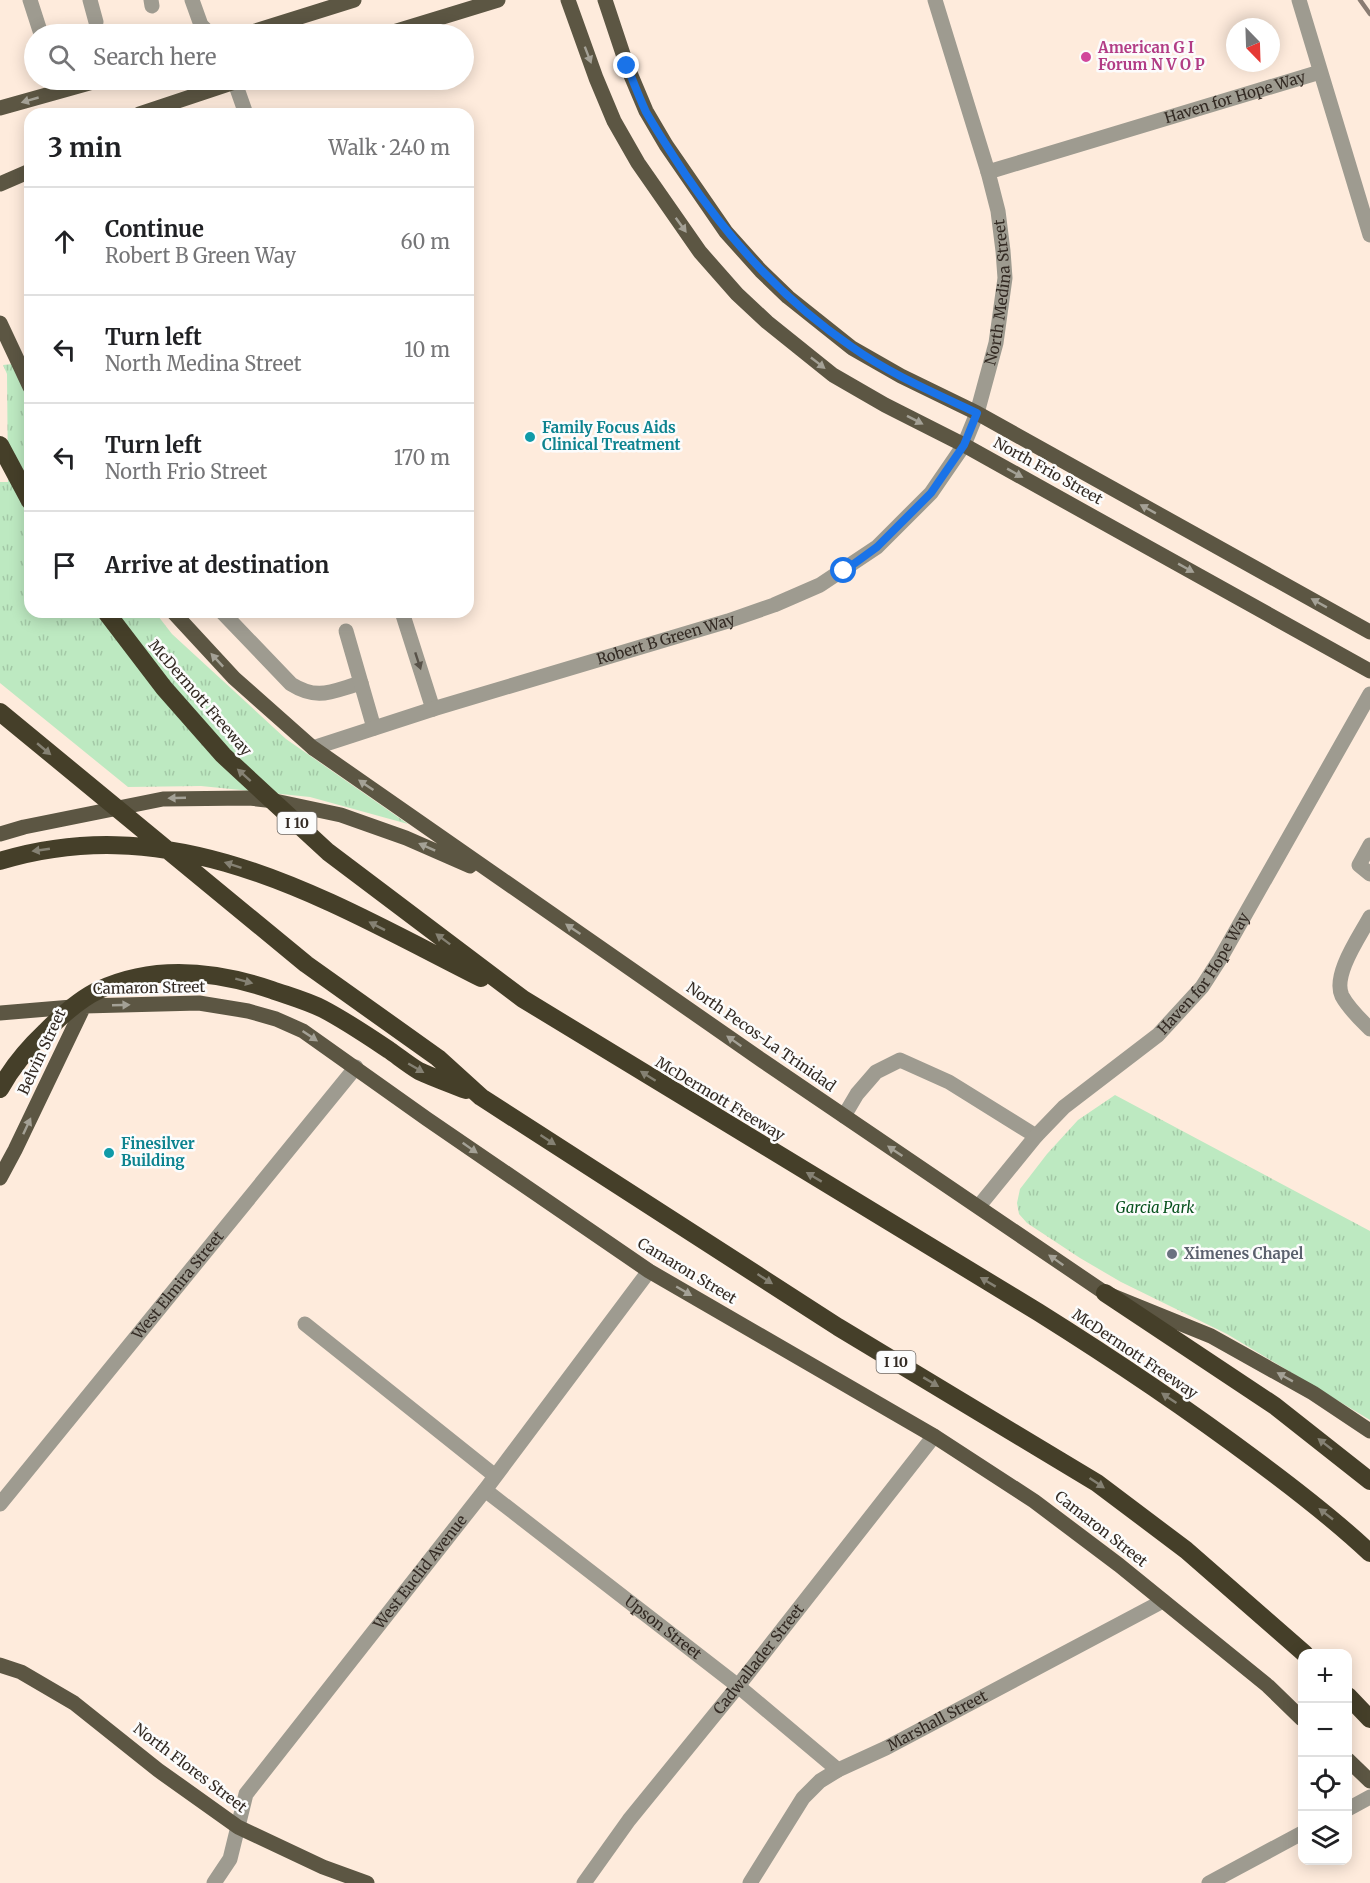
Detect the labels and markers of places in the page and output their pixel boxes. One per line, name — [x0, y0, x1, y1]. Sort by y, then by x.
place label: American G I Forum N V O P — [1097, 38, 1205, 74]
marker: American G I Forum N V O P — [1079, 50, 1093, 64]
place label: Family Focus Aids Clinical Treatment — [542, 418, 681, 454]
marker: Family Focus Aids Clinical Treatment — [523, 430, 537, 444]
place label: Finesilver Building — [121, 1134, 195, 1170]
marker: Finesilver Building — [102, 1146, 116, 1160]
place label: Ximenes Chapel — [1184, 1244, 1304, 1263]
marker: Ximenes Chapel — [1165, 1247, 1179, 1261]

